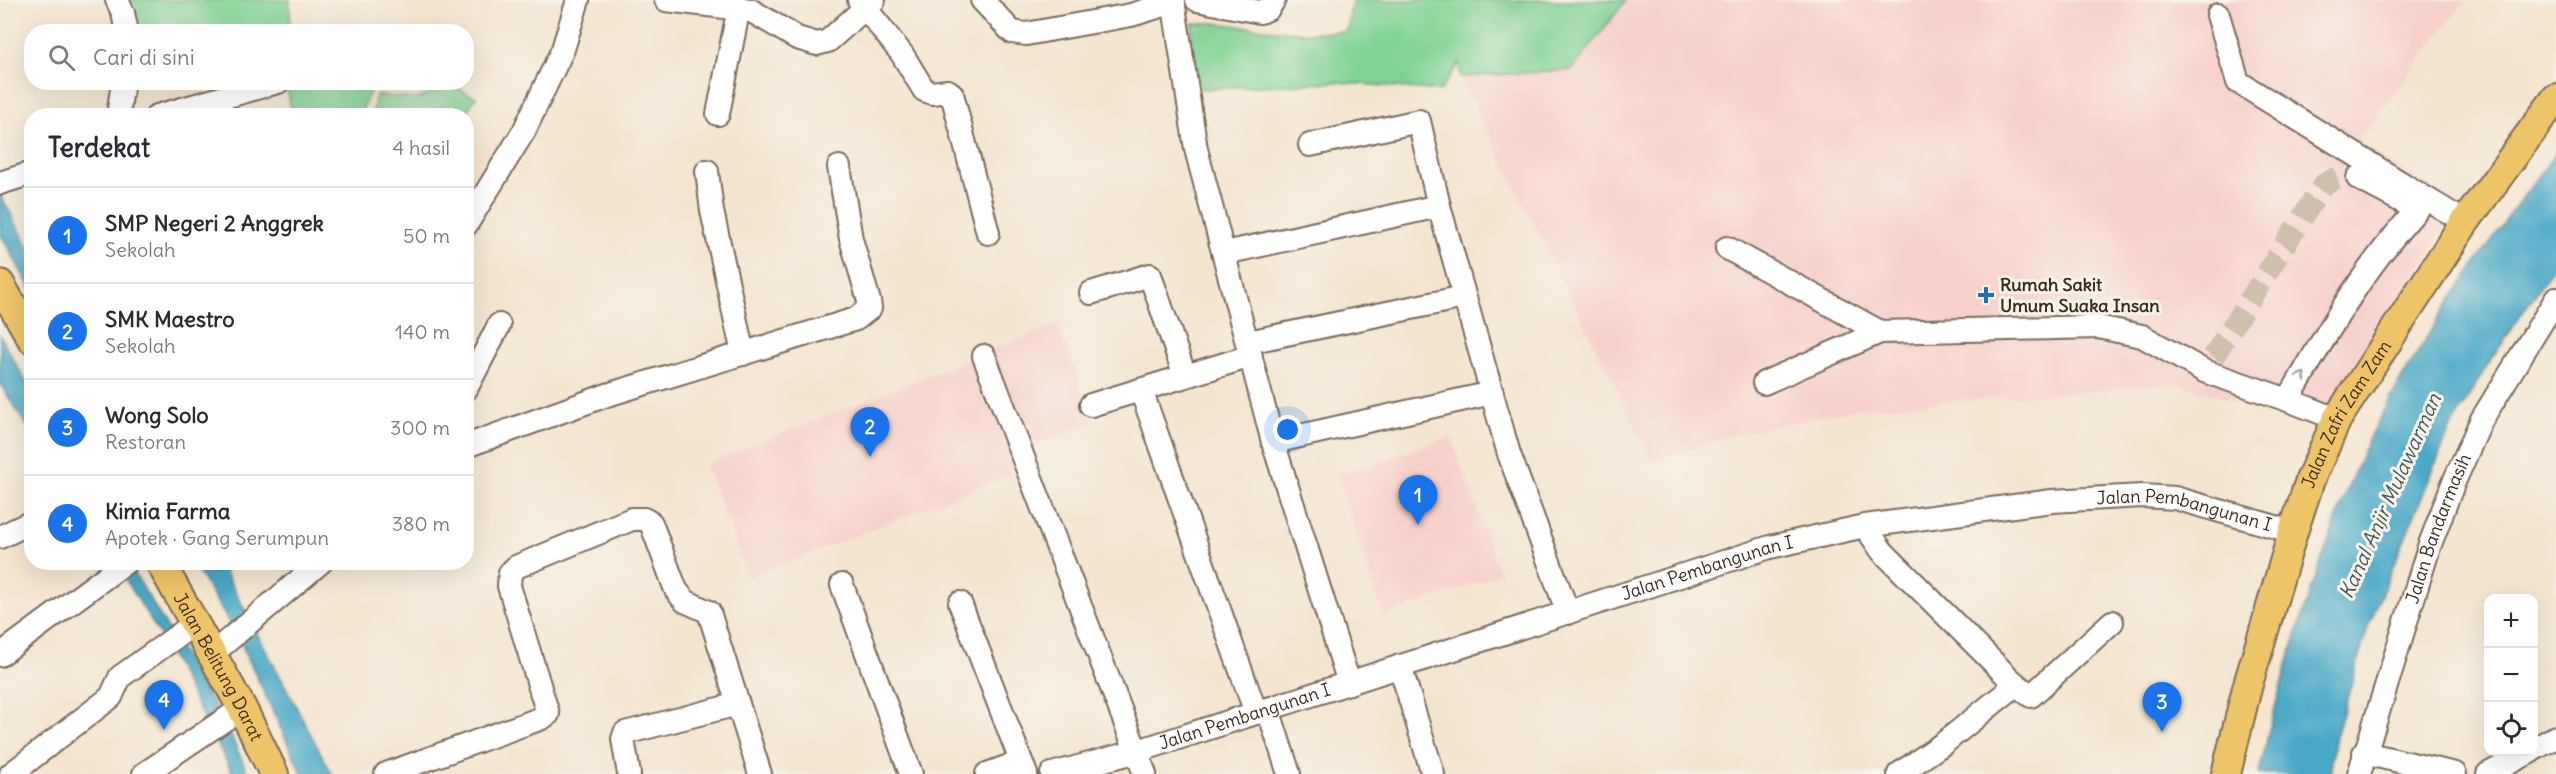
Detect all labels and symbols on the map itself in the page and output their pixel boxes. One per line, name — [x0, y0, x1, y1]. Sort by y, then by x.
place label: Rumah Sakit Umum Suaka Insan — [2000, 273, 2160, 317]
marker: Rumah Sakit Umum Suaka Insan — [1977, 286, 1995, 304]
street label: Jalan Zafri Zam Zam — [2296, 335, 2396, 491]
one-way arrow — [2294, 372, 2306, 382]
water label: Kanal Anjir Mulawarman — [2333, 389, 2446, 602]
pin: 2 — [850, 408, 890, 457]
your location — [1273, 415, 1302, 444]
street label: Jalan Bandarmasih — [2400, 450, 2476, 606]
pin: 1 — [1398, 476, 1438, 525]
street label: Jalan Pembangunan I — [2096, 484, 2275, 536]
street label: Jalan Pembangunan I — [1618, 530, 1795, 605]
street label: Jalan Belitung Darat — [169, 588, 268, 745]
street label: Jalan Pembangunan I — [1156, 678, 1333, 755]
pin: 4 — [144, 680, 184, 730]
pin: 3 — [2142, 682, 2182, 732]

